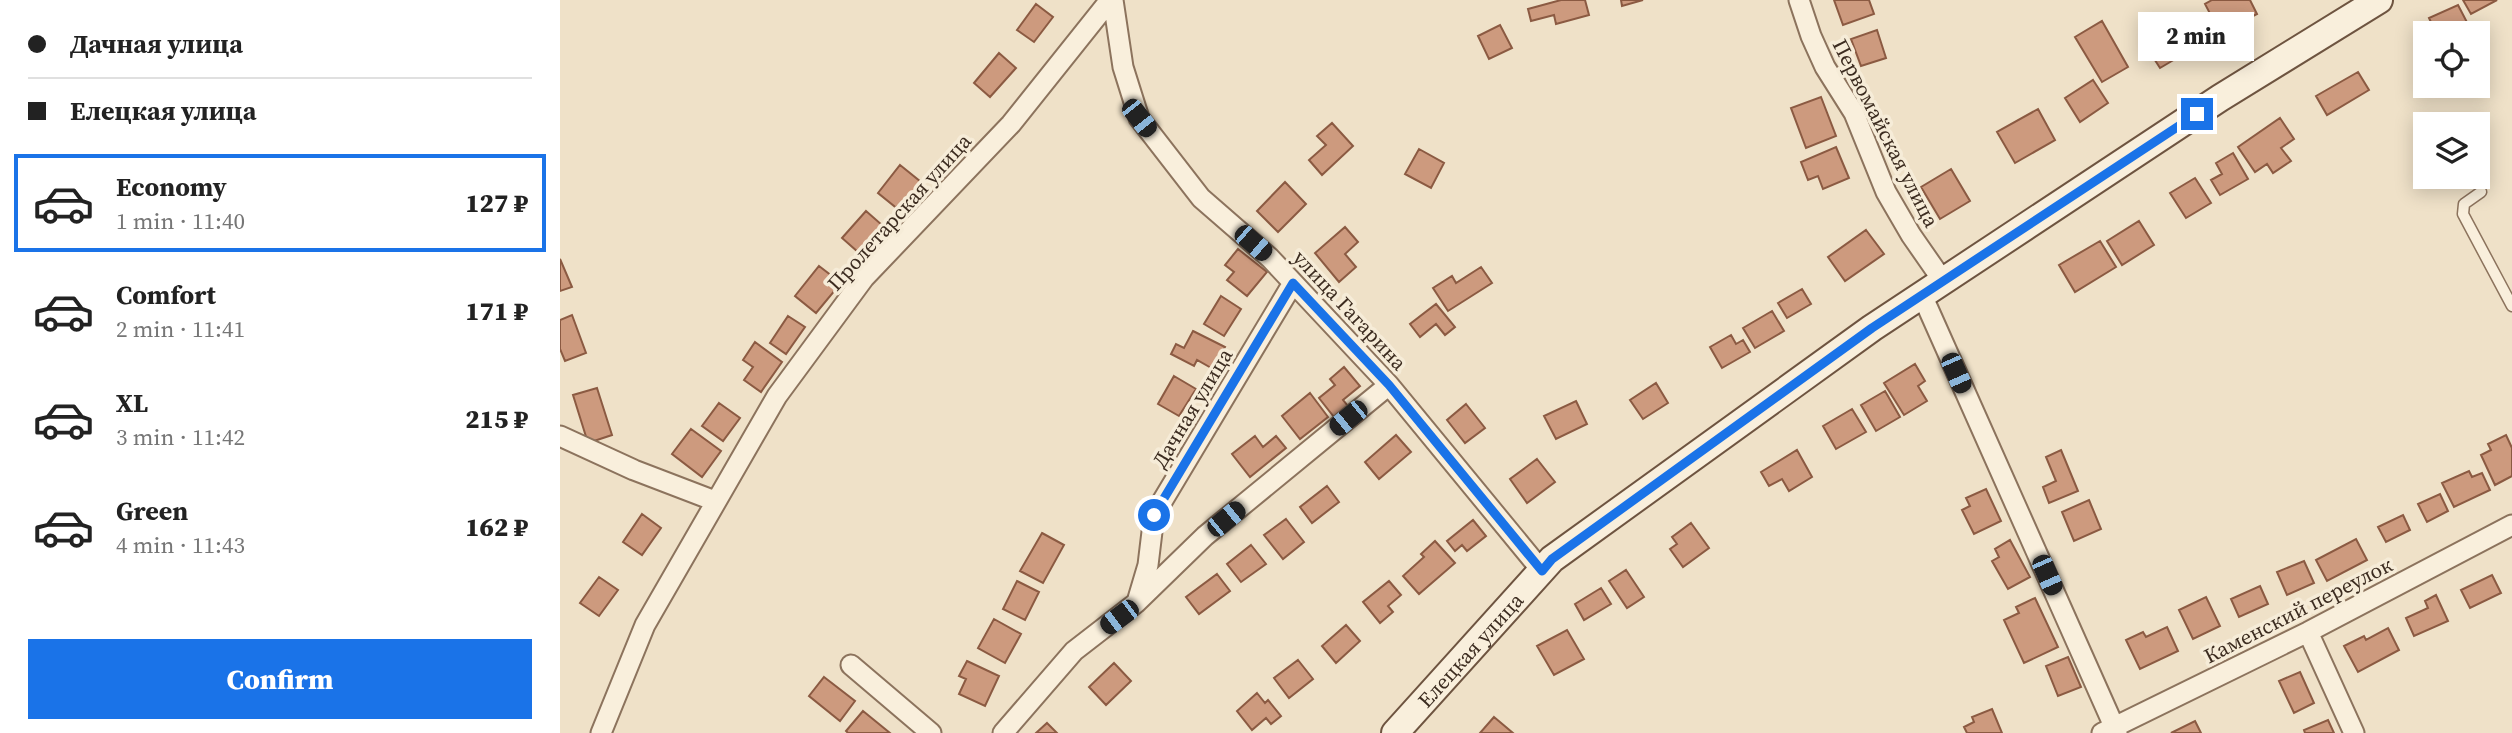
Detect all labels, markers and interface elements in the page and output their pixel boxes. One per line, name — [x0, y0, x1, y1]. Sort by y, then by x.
callout: 2 min — [2139, 12, 2255, 61]
text: 2 min — [2166, 20, 2226, 52]
map controls — [2413, 21, 2490, 189]
button: locate — [2413, 21, 2490, 98]
text: Дачная улица — [70, 26, 243, 62]
street label: Первомайская улица — [1826, 34, 1946, 232]
text: Елецкая улица — [70, 93, 257, 129]
car — [1118, 95, 1161, 141]
route end — [2181, 98, 2213, 130]
button: layers — [2413, 112, 2490, 189]
street label: Пролетарская улица — [820, 127, 978, 297]
text: Economy — [116, 169, 227, 205]
icon: car — [32, 172, 95, 235]
text: 127 ₽ — [465, 185, 528, 221]
text: 1 min · 11:40 — [116, 205, 245, 237]
car — [1231, 221, 1276, 265]
street label: улица Гагарина — [1287, 243, 1414, 377]
text: Comfort — [116, 277, 216, 313]
icon: car — [32, 280, 95, 343]
text: 171 ₽ — [465, 293, 528, 329]
text: 2 min · 11:41 — [116, 313, 245, 345]
street label: Дачная улица — [1145, 342, 1239, 473]
car — [1938, 350, 1975, 396]
text: XL — [116, 385, 148, 421]
icon: car — [32, 388, 95, 451]
car — [1326, 397, 1371, 439]
text: 215 ₽ — [465, 401, 528, 437]
text: 3 min · 11:42 — [116, 421, 245, 453]
text: Green — [116, 493, 188, 529]
icon: car — [32, 496, 95, 559]
car — [1204, 498, 1249, 540]
route start — [1138, 499, 1170, 531]
text: 162 ₽ — [465, 509, 528, 545]
text: 4 min · 11:43 — [116, 529, 245, 561]
street label: Каменский переулок — [2199, 550, 2398, 670]
car — [2029, 552, 2066, 598]
street label: Елецкая улица — [1410, 586, 1530, 714]
car — [1096, 596, 1143, 638]
button: Confirm — [28, 639, 532, 719]

